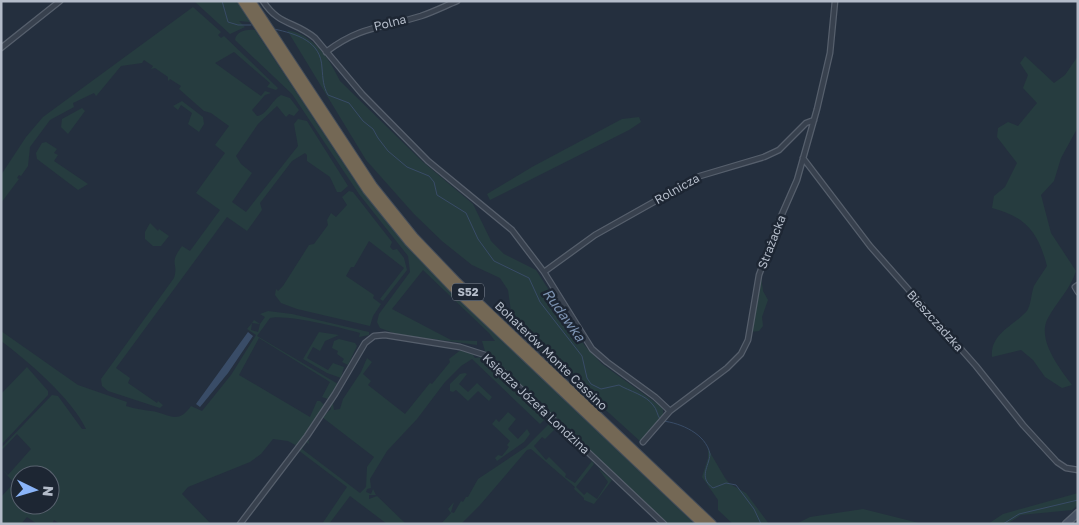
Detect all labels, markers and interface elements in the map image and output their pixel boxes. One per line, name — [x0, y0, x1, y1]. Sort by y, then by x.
street label: Polna — [372, 11, 408, 34]
street label: Rolnicza — [652, 170, 702, 207]
street label: Strażacka — [754, 213, 789, 271]
road number: S52 — [452, 284, 484, 300]
water label: Rudawka — [540, 285, 590, 345]
street label: Bieszczadzka — [904, 287, 967, 354]
street label: Bohaterów Monte Cassino — [492, 298, 611, 413]
street label: Księdza Józefa Londzina — [480, 350, 593, 457]
north arrow — [10, 465, 60, 515]
text: N — [40, 485, 57, 497]

